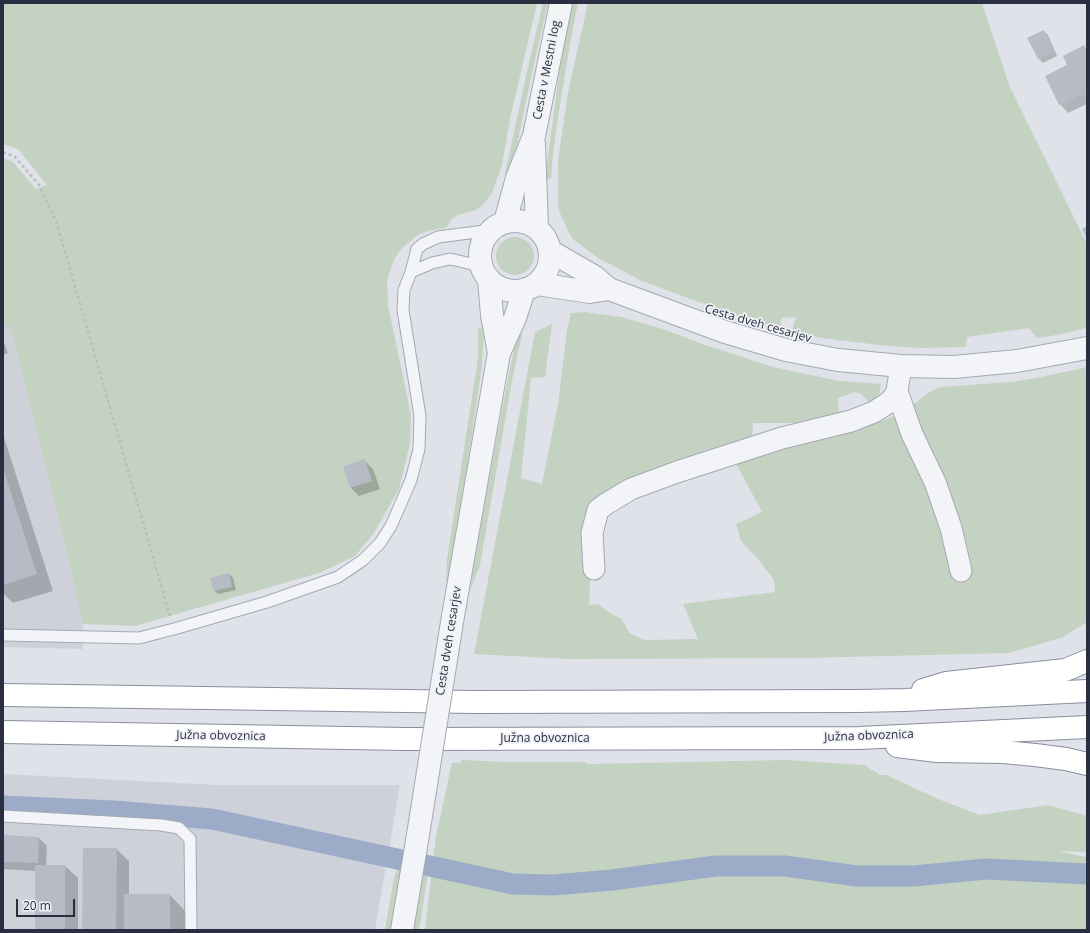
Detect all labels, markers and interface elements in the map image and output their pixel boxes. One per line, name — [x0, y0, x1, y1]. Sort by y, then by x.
street label: Cesta v Mestni log — [530, 19, 564, 121]
street label: Cesta dveh cesarjev — [703, 302, 813, 346]
street label: Cesta dveh cesarjev — [433, 585, 465, 697]
street label: Južna obvoznica — [824, 727, 914, 745]
street label: Južna obvoznica — [176, 728, 266, 744]
street label: Južna obvoznica — [500, 732, 590, 746]
scale bar — [18, 891, 77, 917]
text: 20 m — [23, 897, 51, 914]

